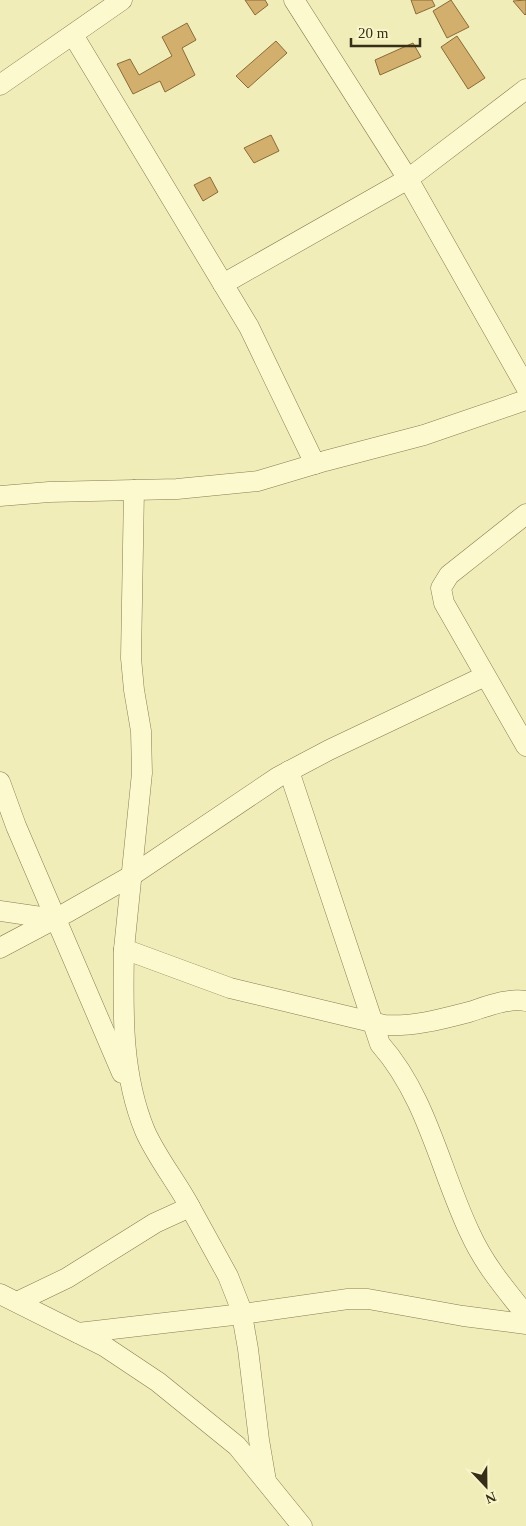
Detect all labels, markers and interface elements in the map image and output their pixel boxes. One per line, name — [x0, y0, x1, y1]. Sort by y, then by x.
scale bar — [351, 15, 420, 47]
text: 20 m — [358, 25, 389, 41]
north arrow — [461, 1461, 511, 1511]
text: N — [483, 1489, 498, 1506]

